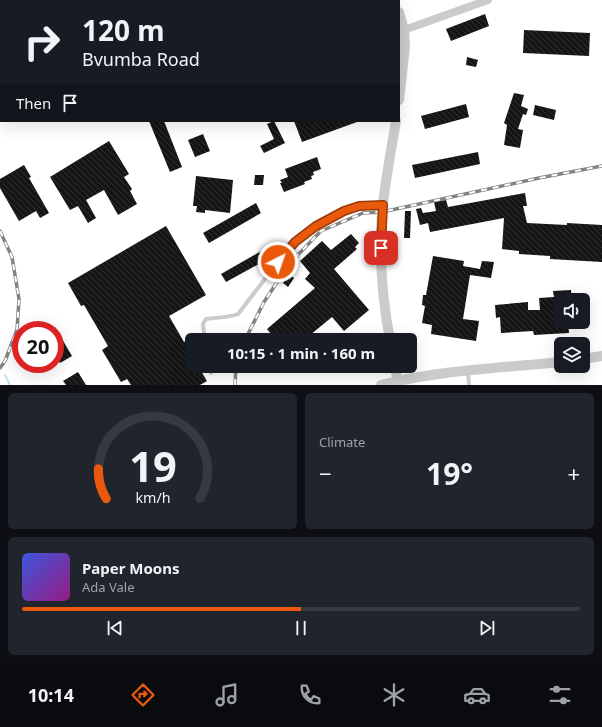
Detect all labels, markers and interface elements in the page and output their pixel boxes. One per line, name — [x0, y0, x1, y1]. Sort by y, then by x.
text: 120 m — [82, 11, 165, 49]
icon: right — [16, 16, 68, 68]
text: Bvumba Road — [82, 47, 200, 71]
icon: arrive — [59, 92, 81, 114]
text: Then — [16, 93, 51, 113]
pin — [364, 231, 398, 265]
icon: arrive — [370, 237, 392, 259]
position arrow — [257, 241, 299, 283]
map controls — [554, 293, 590, 373]
button: sound — [554, 293, 590, 329]
speed limit sign: 20 — [12, 321, 64, 373]
button: layers — [554, 337, 590, 373]
text: 10:15 · 1 min · 160 m — [227, 343, 375, 363]
text: Climate — [319, 433, 365, 451]
text: 19 — [129, 438, 176, 494]
text: 19° — [426, 453, 473, 494]
text: − — [319, 458, 332, 488]
text: + — [567, 458, 580, 488]
text: km/h — [135, 488, 170, 507]
text: Paper Moons — [82, 558, 180, 578]
text: Ada Vale — [82, 578, 135, 596]
icon: previous — [104, 617, 126, 639]
icon: pause — [290, 617, 312, 639]
icon: next — [476, 617, 498, 639]
icon: directions — [129, 681, 157, 709]
icon: music — [213, 681, 241, 709]
icon: phone — [296, 681, 324, 709]
icon: climate — [380, 681, 408, 709]
icon: car — [463, 681, 491, 709]
icon: filters — [546, 681, 574, 709]
text: 10:14 — [28, 683, 74, 707]

